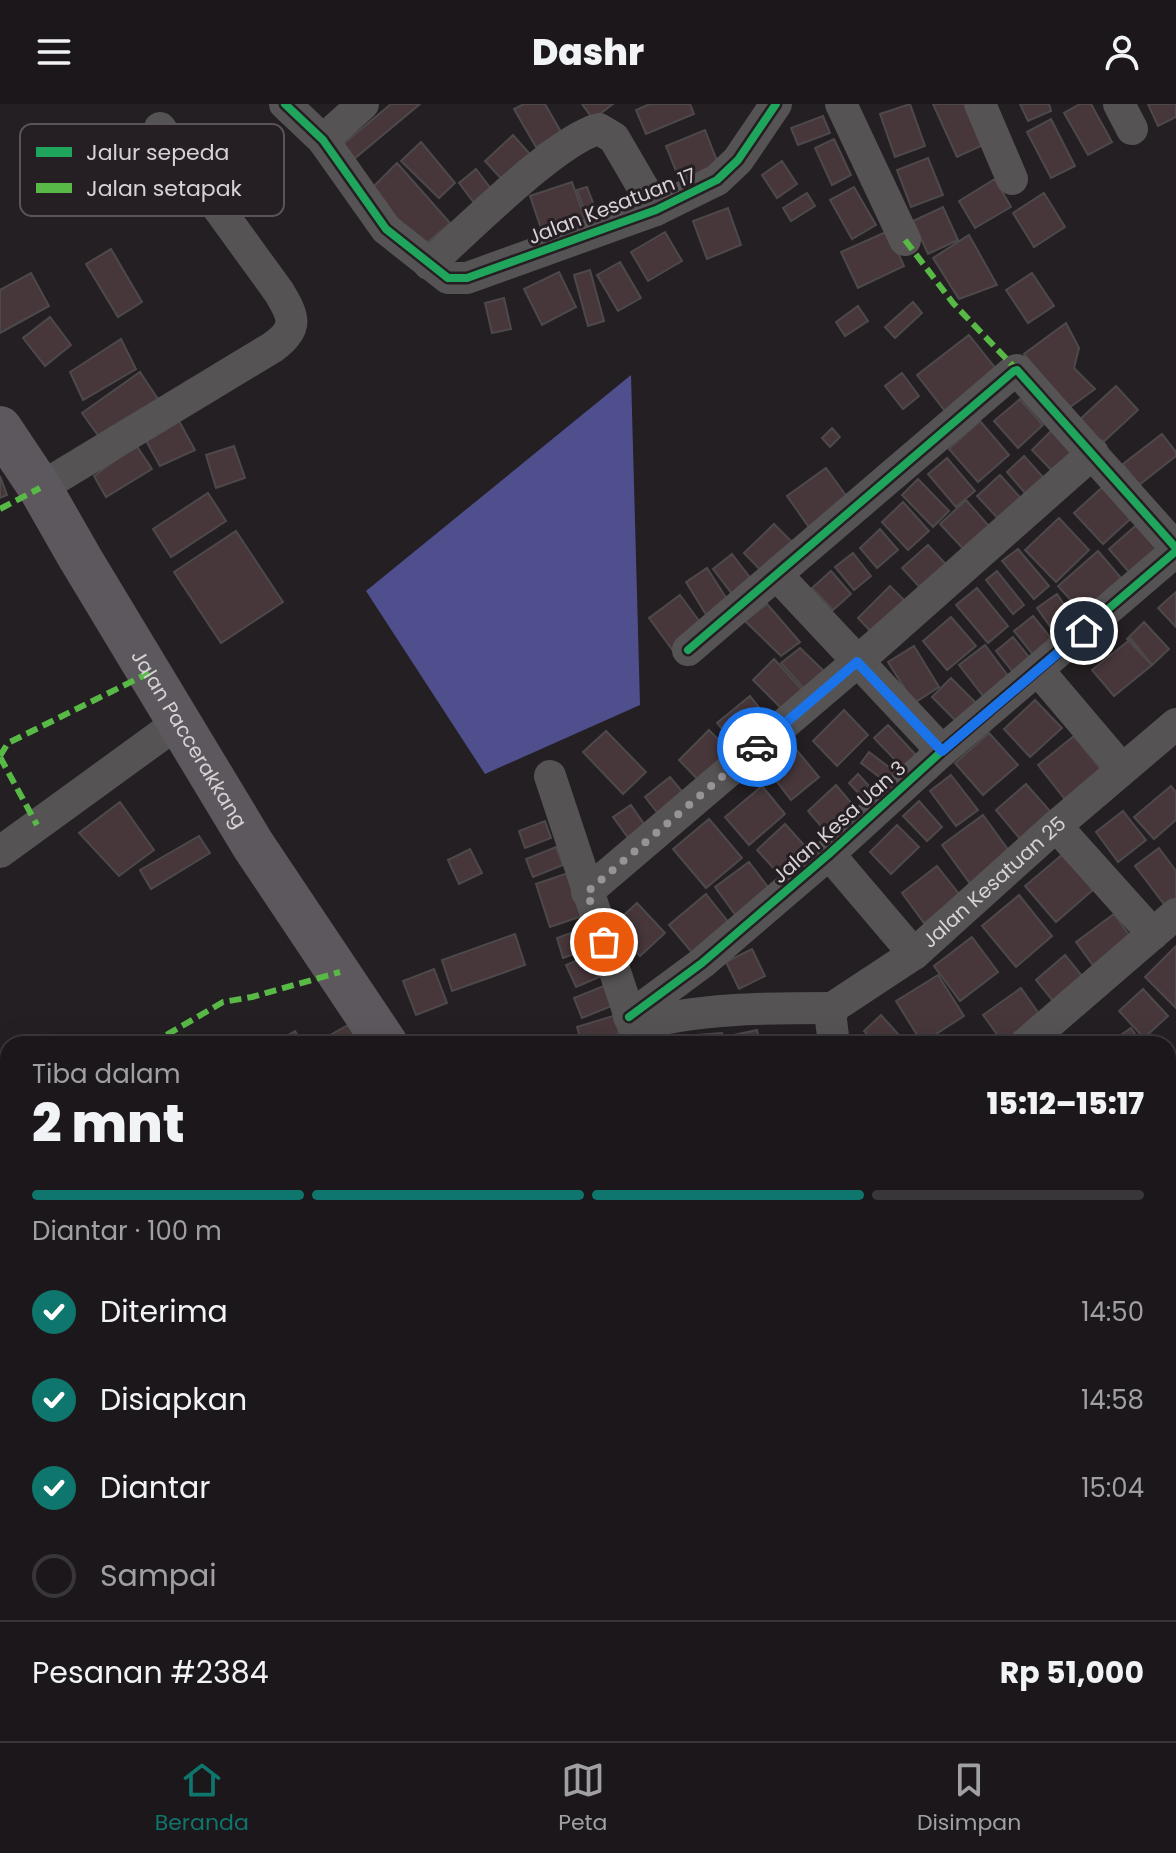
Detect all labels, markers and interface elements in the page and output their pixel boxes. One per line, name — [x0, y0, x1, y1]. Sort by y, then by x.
text: Dashr — [532, 27, 644, 78]
icon: menu — [32, 30, 76, 74]
icon: person — [1100, 30, 1144, 74]
legend — [20, 124, 284, 216]
text: Jalur sepeda — [86, 137, 230, 168]
street label: Jalan Kesatuan 17 — [524, 161, 700, 251]
text: Jalan setapak — [86, 173, 243, 204]
pin — [1050, 597, 1118, 665]
icon: home — [1062, 609, 1106, 653]
street label: Jalan Paccerakkang — [124, 644, 254, 834]
courier — [717, 707, 797, 787]
icon: car — [735, 725, 779, 769]
street label: Jalan Kesa Uan 3 — [766, 754, 912, 890]
street label: Jalan Kesatuan 25 — [916, 810, 1072, 954]
pin — [570, 908, 638, 976]
icon: bag — [582, 920, 626, 964]
text: Tiba dalam — [32, 1056, 180, 1092]
text: 15:12–15:17 — [987, 1082, 1144, 1125]
text: 2 mnt — [32, 1087, 185, 1160]
text: Diantar · 100 m — [32, 1213, 222, 1249]
icon: check — [32, 1290, 76, 1334]
text: Diterima — [100, 1290, 228, 1333]
text: 14:50 — [1081, 1294, 1144, 1330]
icon: check — [32, 1378, 76, 1422]
text: Disiapkan — [100, 1378, 247, 1421]
text: 14:58 — [1081, 1382, 1144, 1418]
icon: check — [32, 1466, 76, 1510]
text: Diantar — [100, 1466, 210, 1509]
text: 15:04 — [1081, 1470, 1144, 1506]
text: Sampai — [100, 1554, 217, 1597]
text: Pesanan #2384 — [32, 1651, 269, 1694]
text: Rp 51,000 — [1000, 1651, 1144, 1694]
tab: Beranda — [155, 1758, 249, 1839]
tab: Peta — [558, 1758, 607, 1839]
tab: Disimpan — [917, 1758, 1021, 1839]

